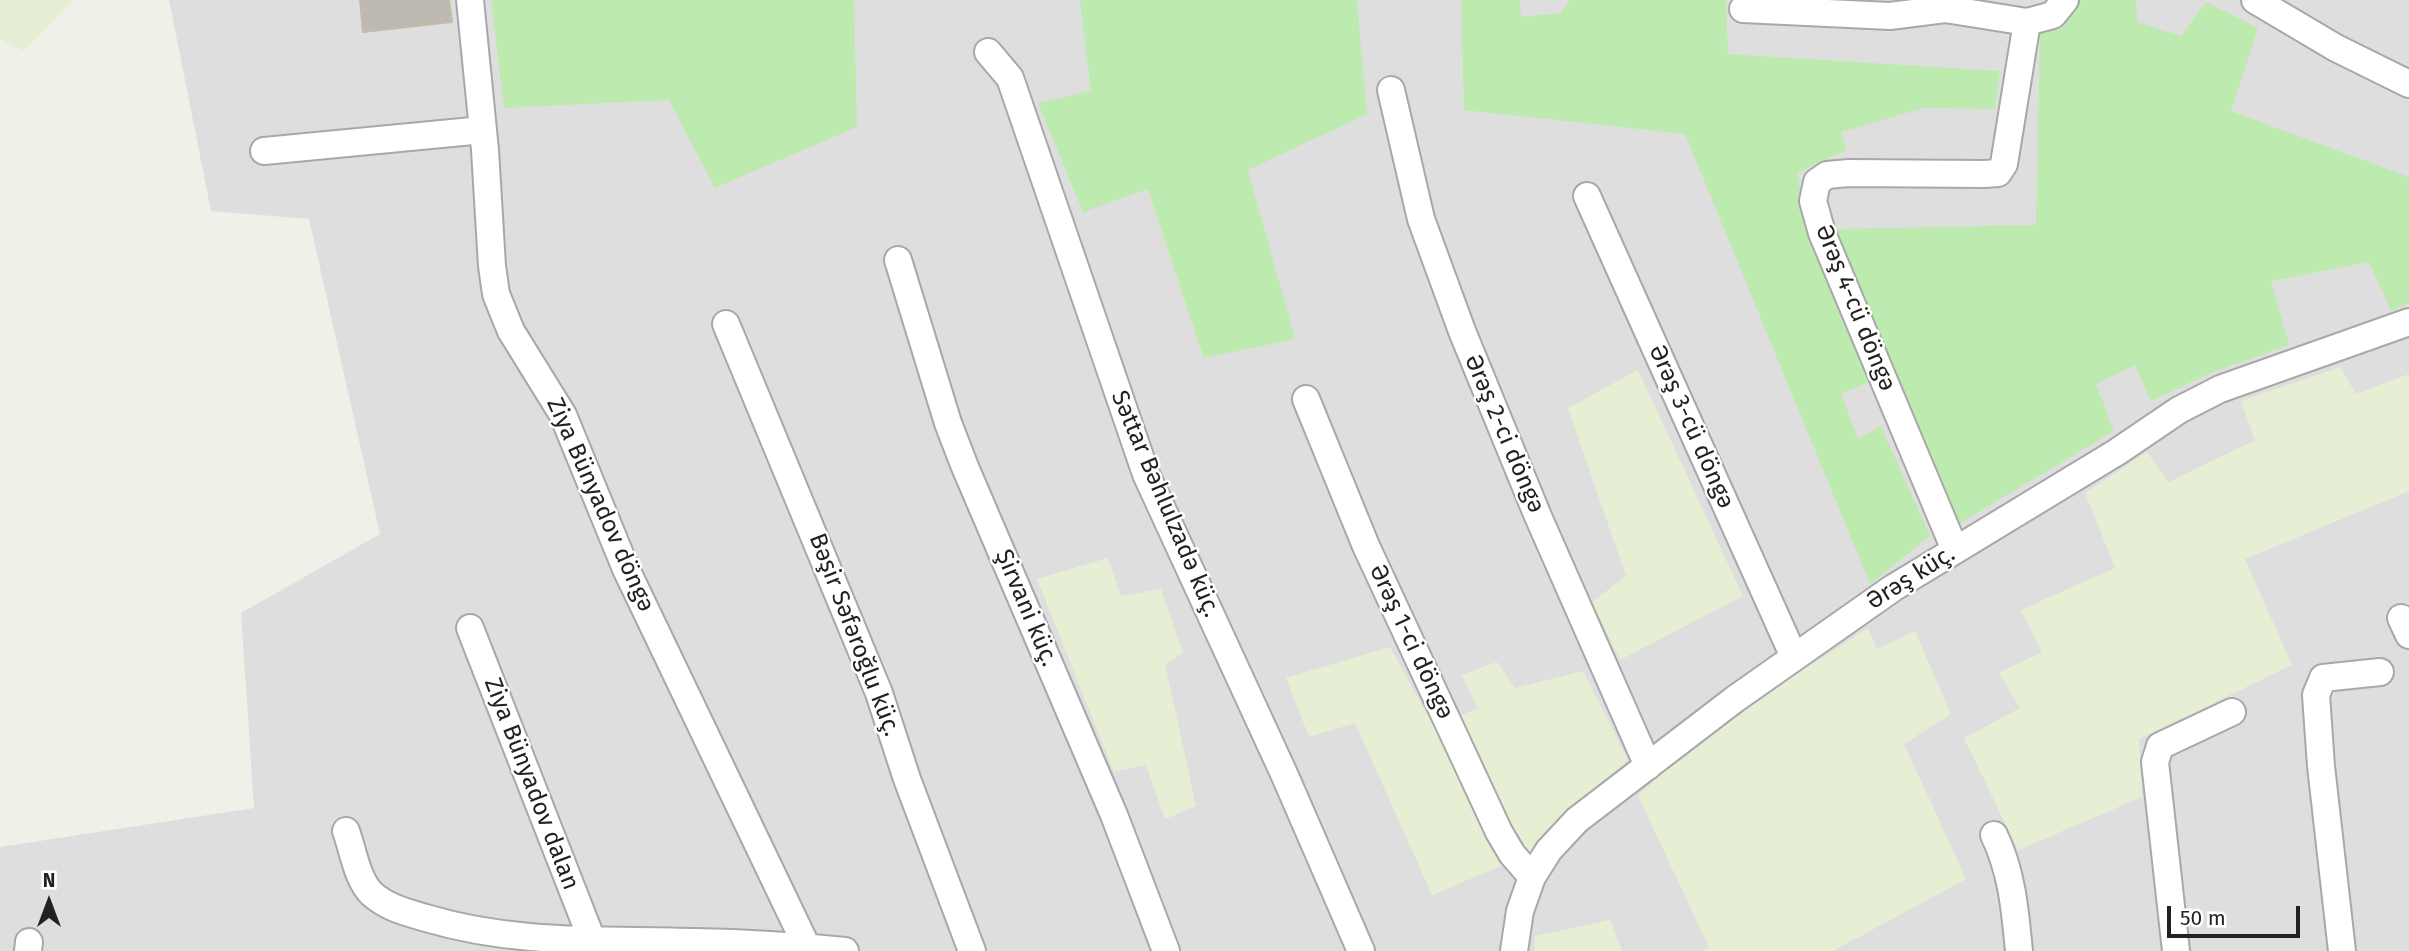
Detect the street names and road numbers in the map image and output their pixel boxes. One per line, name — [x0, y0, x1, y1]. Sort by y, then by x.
street label: Ərəş 4-cü döngə — [1809, 221, 1901, 395]
street label: Ərəş 3-cü döngə — [1642, 341, 1740, 513]
street label: Ərəş 2-ci döngə — [1458, 351, 1550, 517]
street label: Səttar Bəhlulzadə küç. — [1104, 386, 1226, 622]
street label: Ziya Bünyadov döngə — [540, 393, 660, 617]
street label: Bəşir Səfəroğlu küç. — [802, 530, 906, 740]
street label: Ərəş küç. — [1862, 540, 1960, 616]
street label: Şirvani küç. — [988, 545, 1064, 671]
street label: Ərəş 1-ci döngə — [1363, 560, 1459, 724]
street label: Ziya Bünyadov dalan — [477, 674, 585, 894]

